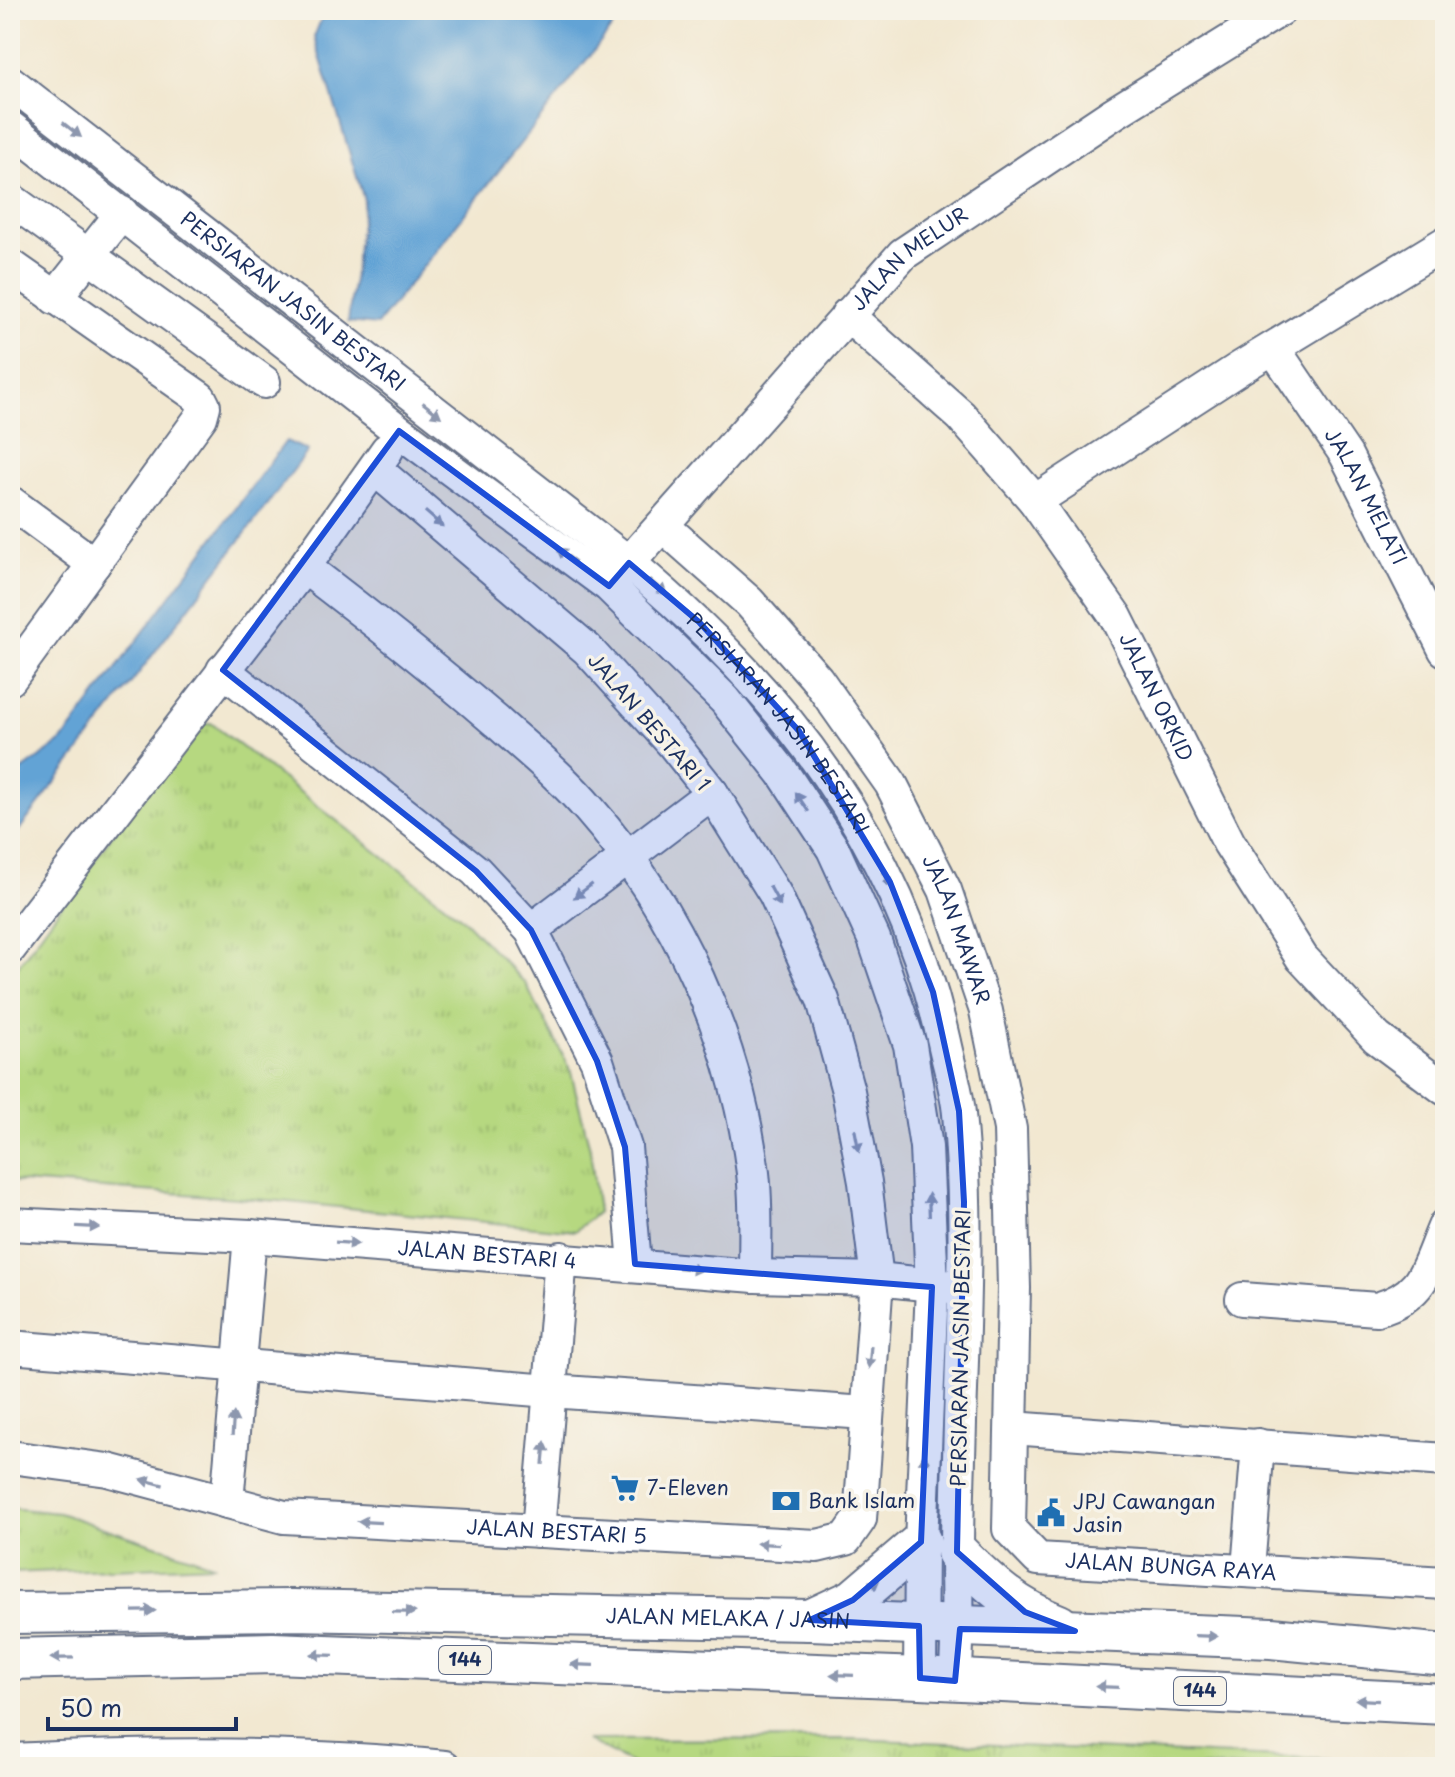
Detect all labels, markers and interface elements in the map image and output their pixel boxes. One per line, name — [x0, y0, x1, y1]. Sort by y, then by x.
one-way arrow — [62, 121, 82, 137]
street label: JALAN MELUR — [843, 199, 974, 317]
street label: PERSIARAN JASIN BESTARI — [174, 204, 412, 398]
one-way arrow — [422, 401, 442, 417]
street label: JALAN MELATI — [1318, 421, 1415, 570]
one-way arrow — [424, 510, 444, 527]
one-way arrow — [556, 547, 577, 563]
one-way arrow — [648, 578, 668, 595]
street label: PERSIARAN JASIN BESTARI — [680, 605, 877, 840]
street label: JALAN ORKID — [1112, 627, 1202, 766]
street label: JALAN BESTARI 1 — [581, 646, 718, 797]
one-way arrow — [795, 792, 810, 813]
street label: JALAN MAWAR — [915, 849, 999, 1008]
one-way arrow — [880, 866, 893, 889]
one-way arrow — [572, 883, 593, 899]
one-way arrow — [769, 884, 782, 907]
one-way arrow — [852, 1129, 864, 1154]
one-way arrow — [922, 1192, 935, 1217]
street label: PERSIARAN JASIN BESTARI — [943, 1209, 977, 1487]
one-way arrow — [76, 1221, 101, 1234]
street label: JALAN BESTARI 4 — [397, 1232, 577, 1276]
one-way arrow — [335, 1237, 360, 1250]
one-way arrow — [678, 1263, 703, 1276]
one-way arrow — [864, 1345, 877, 1370]
one-way arrow — [227, 1411, 240, 1436]
one-way arrow — [538, 1440, 551, 1465]
one-way arrow — [918, 1452, 931, 1477]
place label: 7-Eleven — [647, 1472, 729, 1502]
supermarket icon: 7-Eleven — [610, 1473, 640, 1503]
one-way arrow — [139, 1475, 164, 1487]
place label: Bank Islam — [808, 1485, 915, 1515]
bank icon: Bank Islam — [771, 1486, 801, 1516]
place label: JPJ Cawangan Jasin — [1073, 1486, 1215, 1539]
public building icon: JPJ Cawangan Jasin — [1036, 1498, 1066, 1528]
street label: JALAN BESTARI 5 — [466, 1511, 648, 1551]
one-way arrow — [356, 1515, 381, 1528]
one-way arrow — [755, 1537, 781, 1550]
street label: JALAN BUNGA RAYA — [1064, 1545, 1277, 1587]
one-way arrow — [859, 1580, 880, 1596]
street label: JALAN MELAKA / JASIN — [605, 1600, 851, 1636]
one-way arrow — [132, 1605, 157, 1618]
one-way arrow — [392, 1606, 417, 1618]
one-way arrow — [1194, 1629, 1219, 1642]
road number: 144 — [439, 1646, 491, 1674]
one-way arrow — [309, 1648, 334, 1661]
one-way arrow — [49, 1651, 74, 1664]
one-way arrow — [569, 1658, 594, 1671]
one-way arrow — [829, 1668, 854, 1681]
road number: 144 — [1174, 1677, 1226, 1705]
scale bar — [48, 1681, 236, 1731]
one-way arrow — [1094, 1681, 1119, 1694]
text: 50 m — [60, 1689, 122, 1725]
one-way arrow — [1354, 1693, 1379, 1706]

